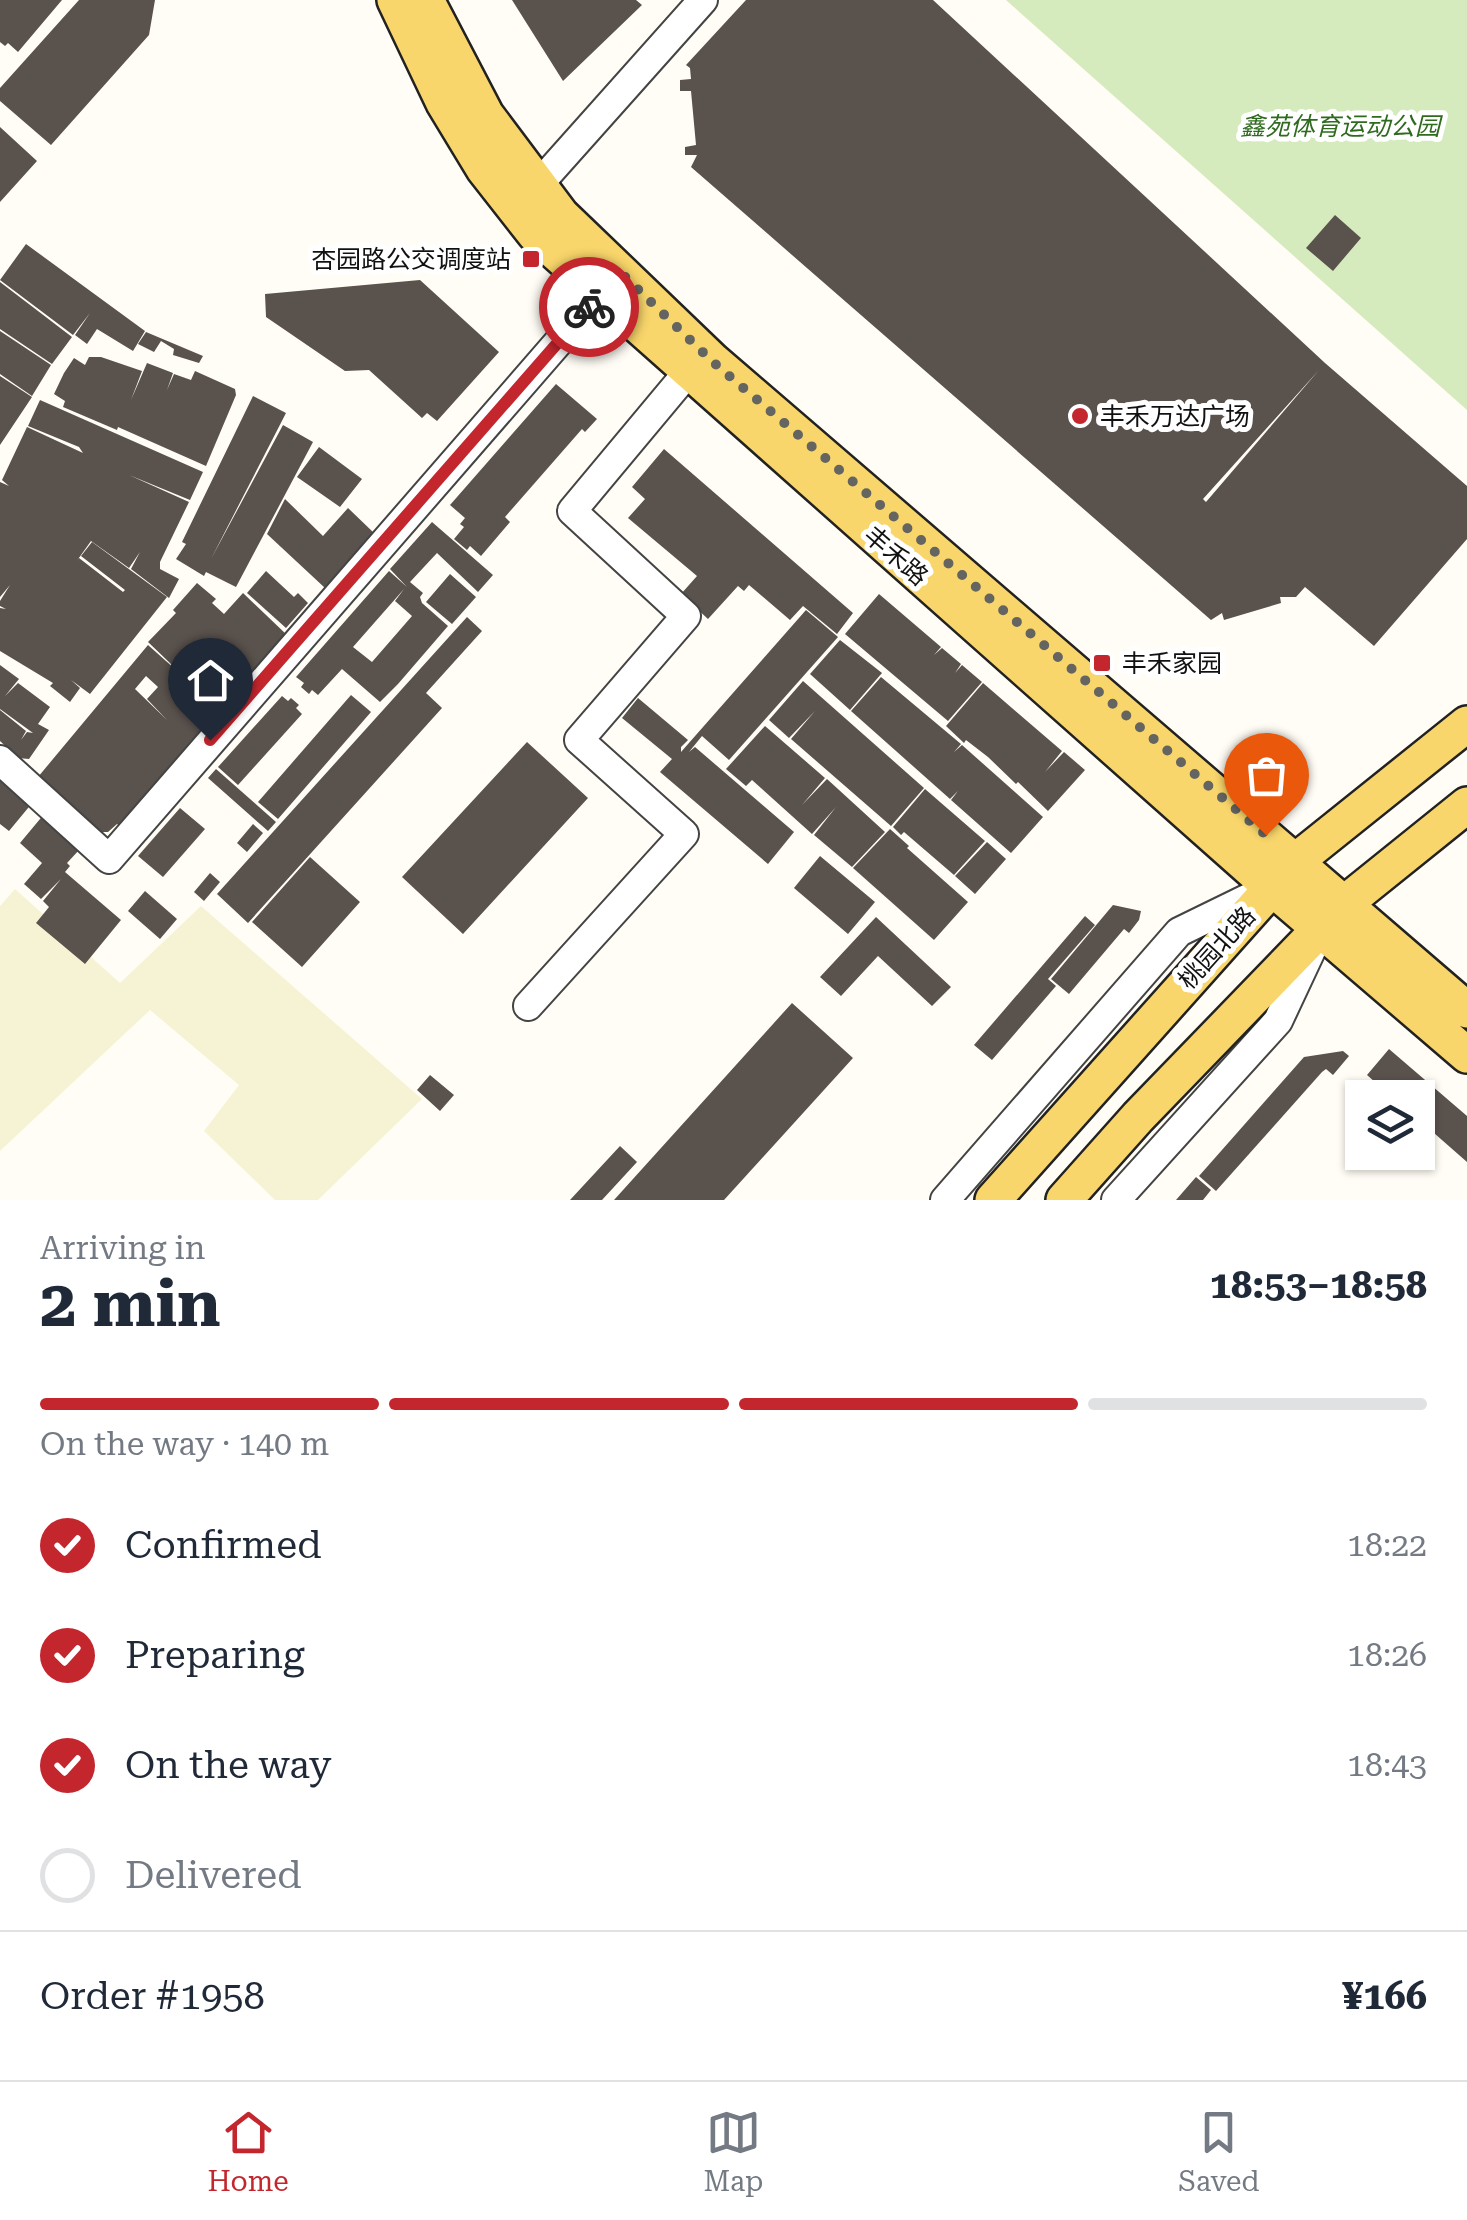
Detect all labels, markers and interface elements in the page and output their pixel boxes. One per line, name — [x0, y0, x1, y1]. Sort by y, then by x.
park label: 鑫苑体育运动公园 — [1240, 112, 1443, 141]
place label: 杏园路公交调度站 — [311, 245, 511, 274]
marker: 杏园路公交调度站 — [520, 248, 542, 270]
courier — [539, 257, 639, 357]
icon: bike — [562, 280, 617, 335]
place label: 丰禾万达广场 — [1100, 402, 1250, 431]
marker: 丰禾万达广场 — [1069, 405, 1091, 427]
street label: 丰禾路 — [858, 520, 934, 592]
pin — [168, 638, 253, 741]
place label: 丰禾家园 — [1122, 649, 1222, 678]
marker: 丰禾家园 — [1091, 652, 1113, 674]
icon: home — [183, 653, 238, 708]
pin — [1224, 733, 1309, 836]
icon: bag — [1239, 748, 1294, 803]
street label: 桃园北路 — [1173, 901, 1261, 995]
map controls — [1345, 1080, 1435, 1170]
button: layers — [1345, 1080, 1435, 1170]
text: Arriving in — [40, 1229, 205, 1267]
text: 18:53–18:58 — [1210, 1263, 1427, 1307]
text: 2 min — [40, 1266, 221, 1342]
text: On the way · 140 m — [40, 1425, 329, 1463]
icon: check — [40, 1518, 95, 1573]
text: Confirmed — [125, 1523, 322, 1567]
text: 18:22 — [1347, 1526, 1427, 1564]
icon: check — [40, 1628, 95, 1683]
text: Preparing — [125, 1633, 305, 1677]
text: 18:26 — [1347, 1636, 1427, 1674]
icon: check — [40, 1738, 95, 1793]
text: On the way — [125, 1743, 331, 1787]
text: 18:43 — [1347, 1746, 1427, 1784]
text: Delivered — [125, 1853, 302, 1897]
text: Order #1958 — [40, 1974, 265, 2018]
text: ¥166 — [1342, 1974, 1427, 2018]
tab: Home — [207, 2105, 289, 2198]
tab: Map — [704, 2105, 763, 2198]
tab: Saved — [1178, 2105, 1260, 2198]

